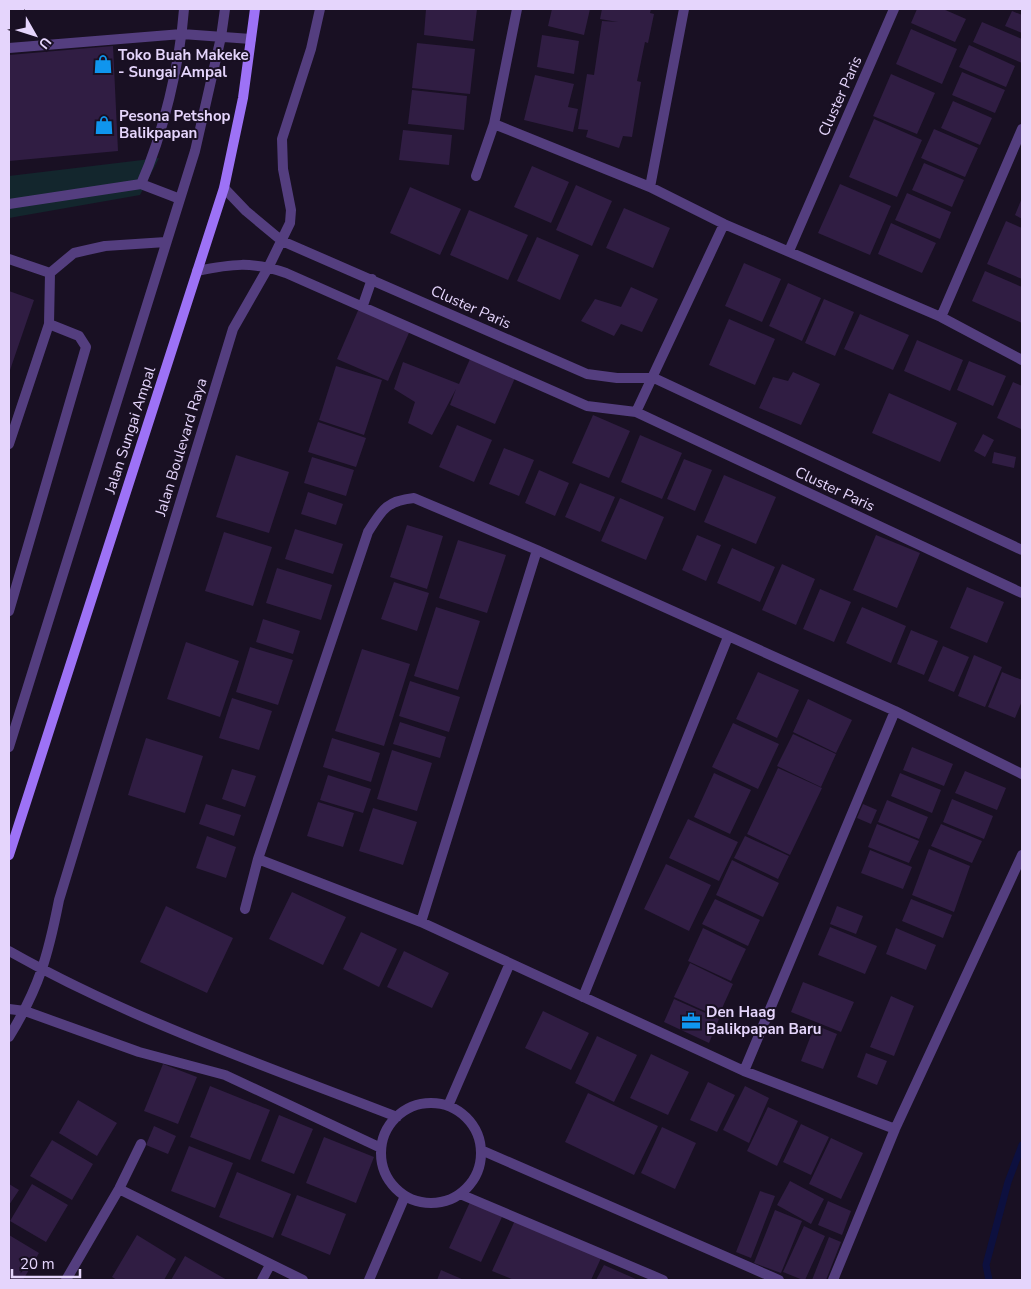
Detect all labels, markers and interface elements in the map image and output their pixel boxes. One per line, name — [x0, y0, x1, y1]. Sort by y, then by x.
north arrow — [10, 10, 60, 60]
text: U — [34, 33, 55, 53]
place label: Toko Buah Makeke - Sungai Ampal — [118, 45, 249, 82]
shop icon: Toko Buah Makeke - Sungai Ampal — [92, 53, 114, 75]
street label: Cluster Paris — [813, 53, 867, 139]
place label: Pesona Petshop Balikpapan — [119, 106, 231, 143]
shop icon: Pesona Petshop Balikpapan — [93, 114, 115, 136]
street label: Cluster Paris — [428, 280, 514, 334]
street label: Jalan Sungai Ampal — [100, 363, 160, 497]
street label: Jalan Boulevard Raya — [150, 375, 212, 520]
street label: Cluster Paris — [792, 462, 878, 516]
place label: Den Haag Balikpapan Baru — [706, 1002, 822, 1039]
office icon: Den Haag Balikpapan Baru — [680, 1010, 702, 1032]
scale bar — [12, 1246, 80, 1278]
text: 20 m — [20, 1254, 55, 1274]

